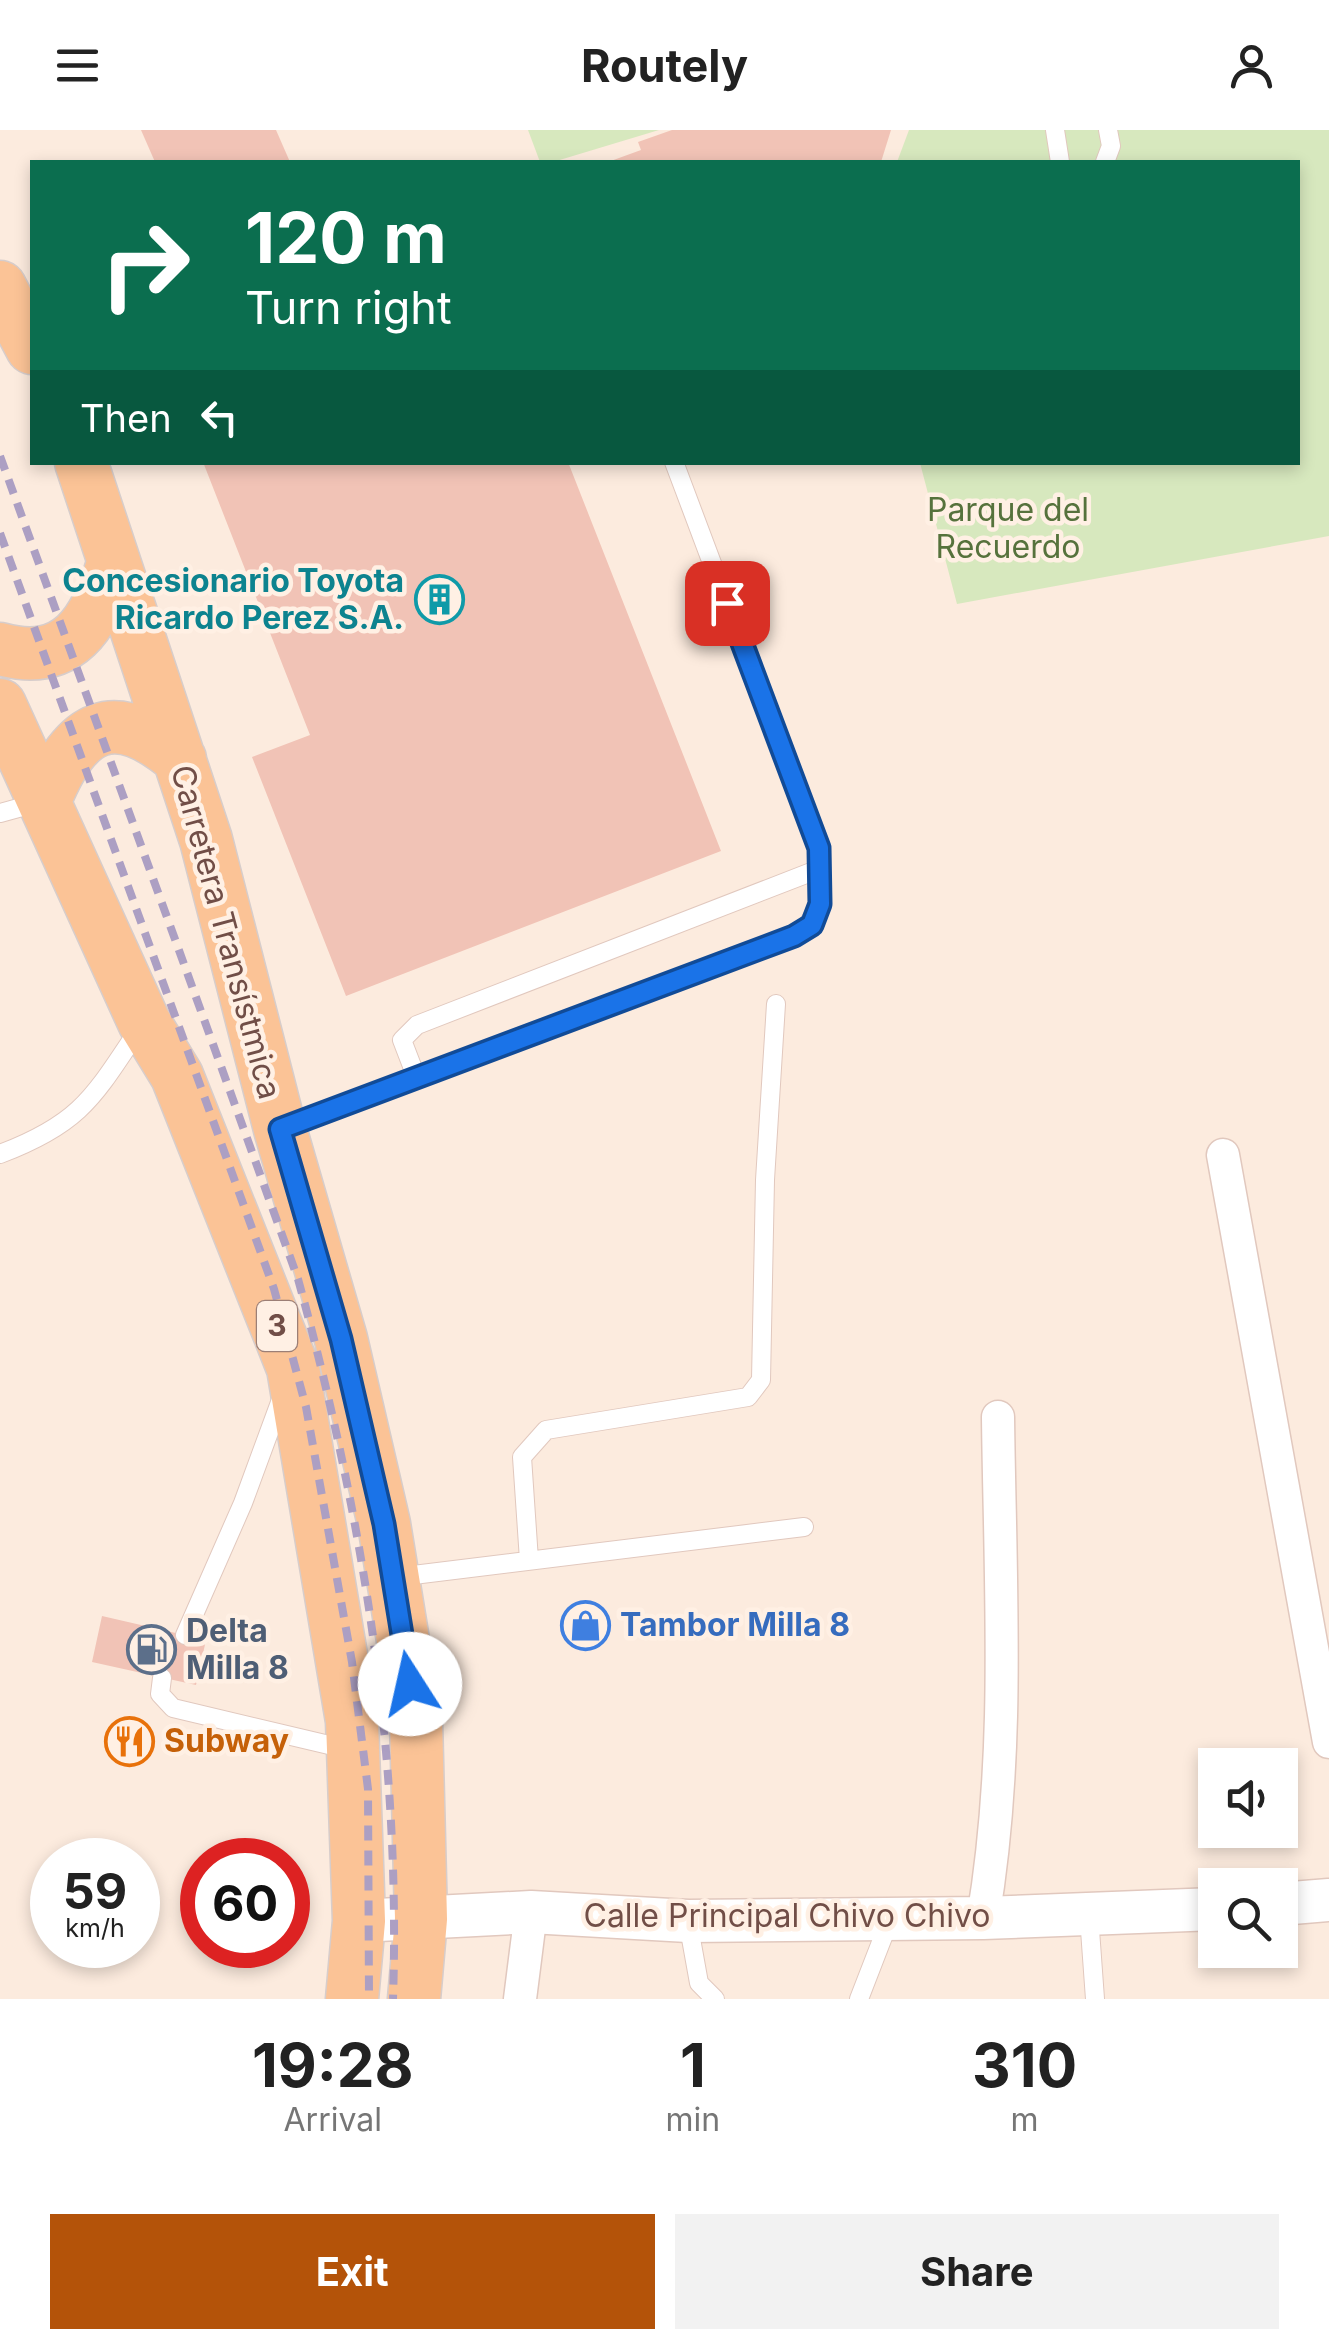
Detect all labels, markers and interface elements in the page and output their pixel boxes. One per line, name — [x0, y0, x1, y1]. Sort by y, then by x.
icon: menu — [50, 38, 105, 93]
text: Routely — [581, 38, 748, 93]
icon: person — [1224, 38, 1279, 93]
text: 120 m — [245, 195, 447, 280]
icon: right — [80, 200, 210, 330]
text: Turn right — [245, 280, 452, 335]
icon: left — [192, 390, 247, 445]
text: Then — [80, 395, 172, 441]
park label: Parque del Recuerdo — [927, 490, 1089, 566]
place label: Concesionario Toyota Ricardo Perez S.A. — [62, 561, 404, 637]
pin — [685, 561, 770, 646]
building icon: Concesionario Toyota Ricardo Perez S.A. — [413, 573, 465, 625]
icon: arrive — [700, 576, 755, 631]
street label: Carretera Transístmica — [163, 761, 290, 1103]
road number: 3 — [257, 1301, 297, 1351]
shop icon: Tambor Milla 8 — [559, 1599, 611, 1651]
place label: Tambor Milla 8 — [620, 1605, 850, 1644]
place label: Delta Milla 8 — [186, 1611, 289, 1687]
fuel station icon: Delta Milla 8 — [125, 1623, 177, 1675]
position arrow — [358, 1632, 462, 1736]
restaurant icon: Subway — [103, 1715, 155, 1767]
place label: Subway — [164, 1721, 289, 1760]
map controls — [1198, 1748, 1298, 1968]
button: sound — [1198, 1748, 1298, 1848]
speed limit sign: 60 — [180, 1838, 310, 1968]
text: 59 — [63, 1861, 127, 1921]
button: search — [1198, 1868, 1298, 1968]
street label: Calle Principal Chivo Chivo — [584, 1896, 990, 1935]
text: km/h — [65, 1913, 125, 1943]
text: 19:28 — [252, 2029, 414, 2101]
text: 1 — [680, 2029, 706, 2101]
text: 310 — [972, 2029, 1077, 2101]
text: Arrival — [284, 2100, 382, 2139]
text: min — [665, 2100, 720, 2139]
text: m — [1011, 2100, 1039, 2139]
button: Exit — [50, 2214, 655, 2329]
button: Share — [675, 2214, 1279, 2329]

